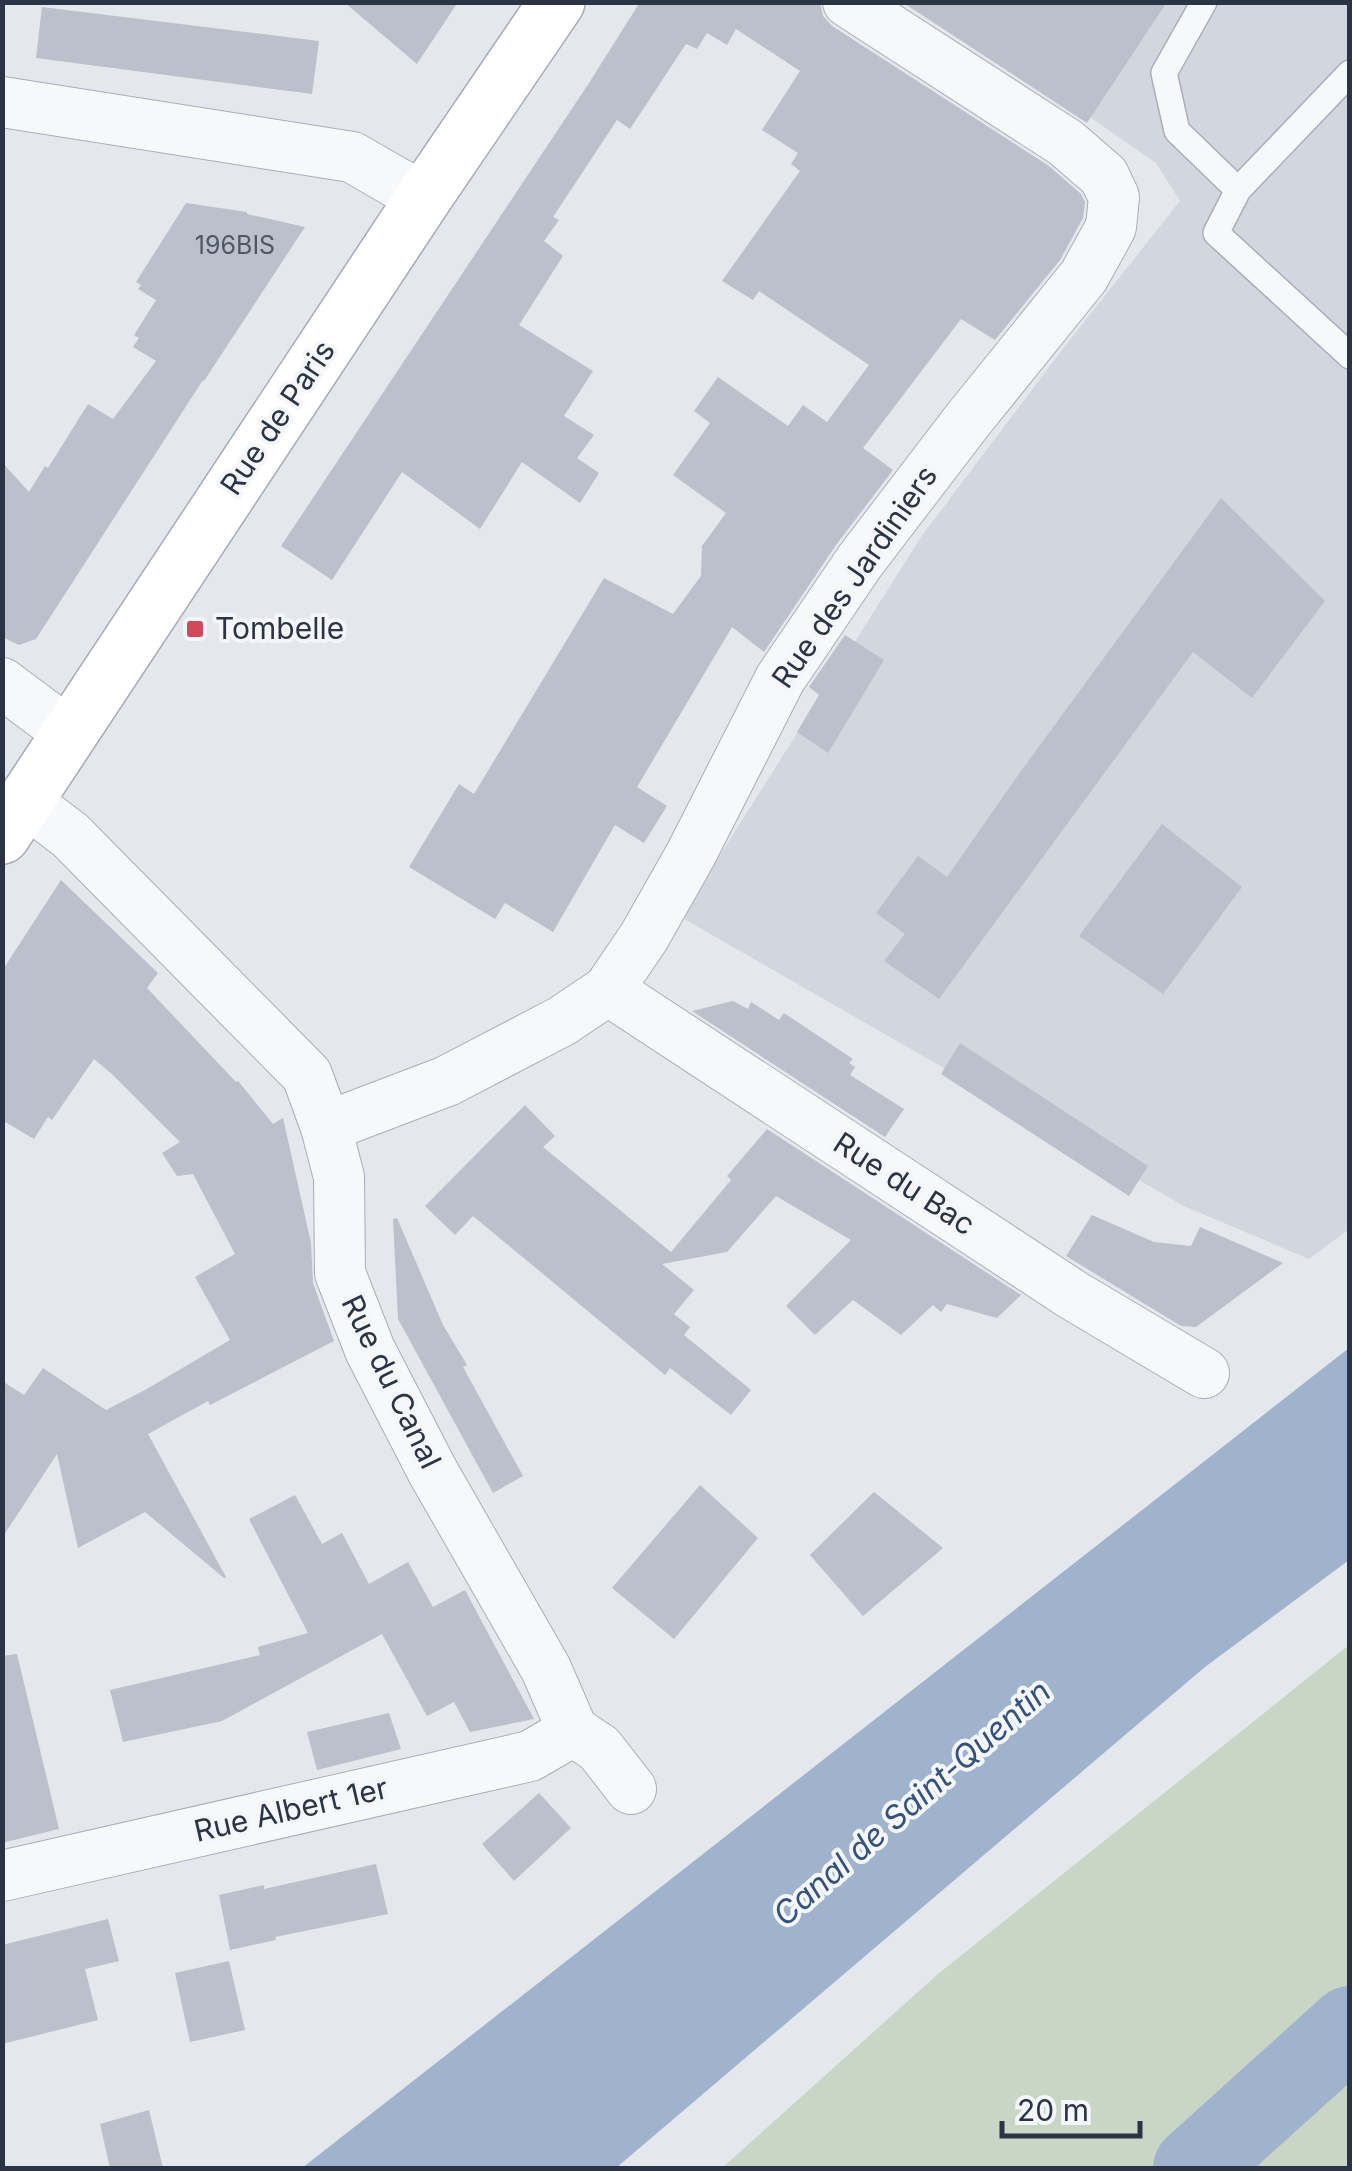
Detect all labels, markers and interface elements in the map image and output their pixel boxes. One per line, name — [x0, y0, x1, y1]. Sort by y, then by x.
house number: 196BIS — [195, 230, 275, 260]
street label: Rue de Paris — [212, 334, 342, 501]
street label: Rue des Jardiniers — [764, 458, 944, 695]
place label: Tombelle — [215, 610, 344, 646]
marker: Tombelle — [184, 618, 206, 640]
street label: Rue du Bac — [827, 1124, 982, 1242]
street label: Rue du Canal — [334, 1289, 449, 1474]
water label: Canal de Saint-Quentin — [765, 1672, 1058, 1934]
street label: Rue Albert 1er — [190, 1769, 391, 1849]
scale bar — [1002, 2076, 1140, 2138]
text: 20 m — [1017, 2092, 1089, 2128]

